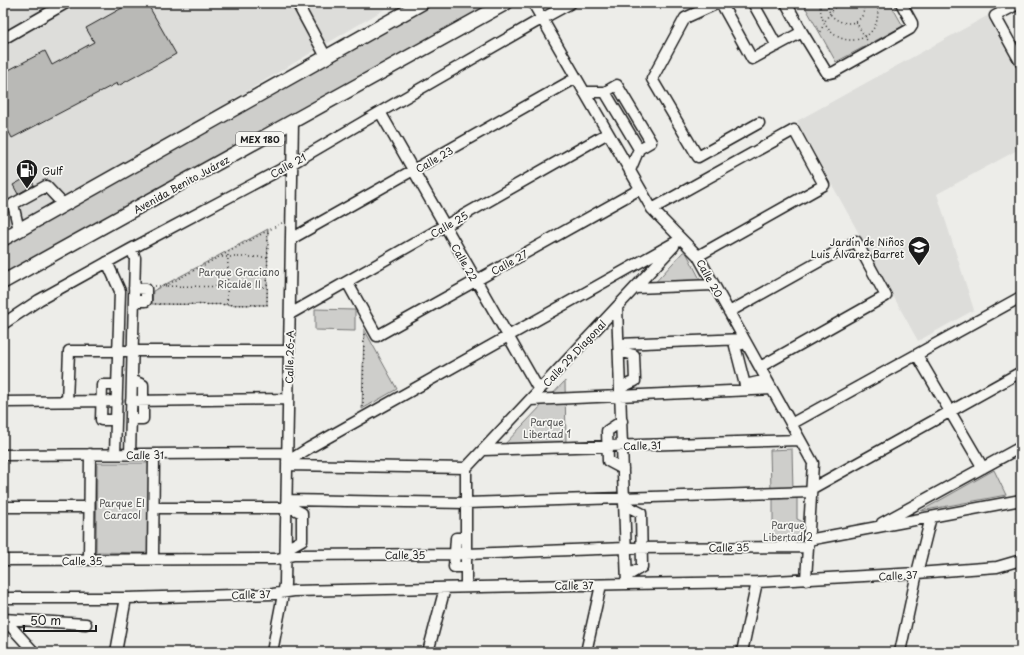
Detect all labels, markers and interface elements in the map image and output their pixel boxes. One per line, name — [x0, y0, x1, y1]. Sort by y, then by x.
road number: MEX 180 — [236, 132, 284, 146]
street label: Calle 23 — [412, 142, 456, 176]
street label: Calle 21 — [267, 149, 309, 181]
street label: Avenida Benito Juárez — [130, 151, 232, 217]
fuel station icon: Gulf — [14, 157, 40, 190]
place label: Gulf — [42, 163, 64, 178]
street label: Calle 25 — [427, 207, 471, 241]
place label: Jardín de Niños Luis Álvarez Barret — [811, 234, 904, 261]
school or university icon: Jardín de Niños Luis Álvarez Barret — [906, 234, 932, 267]
street label: Calle 22 — [448, 241, 482, 283]
street label: Calle 27 — [488, 246, 530, 278]
street label: Calle 20 — [693, 256, 727, 300]
park label: Parque Graciano Ricalde II — [198, 264, 280, 291]
street label: Calle 29 Diagonal — [539, 316, 609, 390]
street label: Calle 26-A — [281, 330, 297, 384]
park label: Parque Libertad 1 — [523, 414, 571, 441]
street label: Calle 31 — [623, 437, 661, 453]
street label: Calle 31 — [126, 447, 164, 462]
park label: Parque El Caracol — [99, 495, 145, 522]
park label: Parque Libertad 2 — [763, 517, 813, 544]
street label: Calle 35 — [709, 539, 750, 555]
street label: Calle 35 — [385, 547, 426, 562]
street label: Calle 35 — [62, 553, 103, 568]
street label: Calle 37 — [878, 566, 919, 584]
street label: Calle 37 — [554, 577, 594, 593]
street label: Calle 37 — [231, 586, 272, 602]
scale bar — [24, 607, 96, 633]
text: 50 m — [30, 611, 61, 629]

